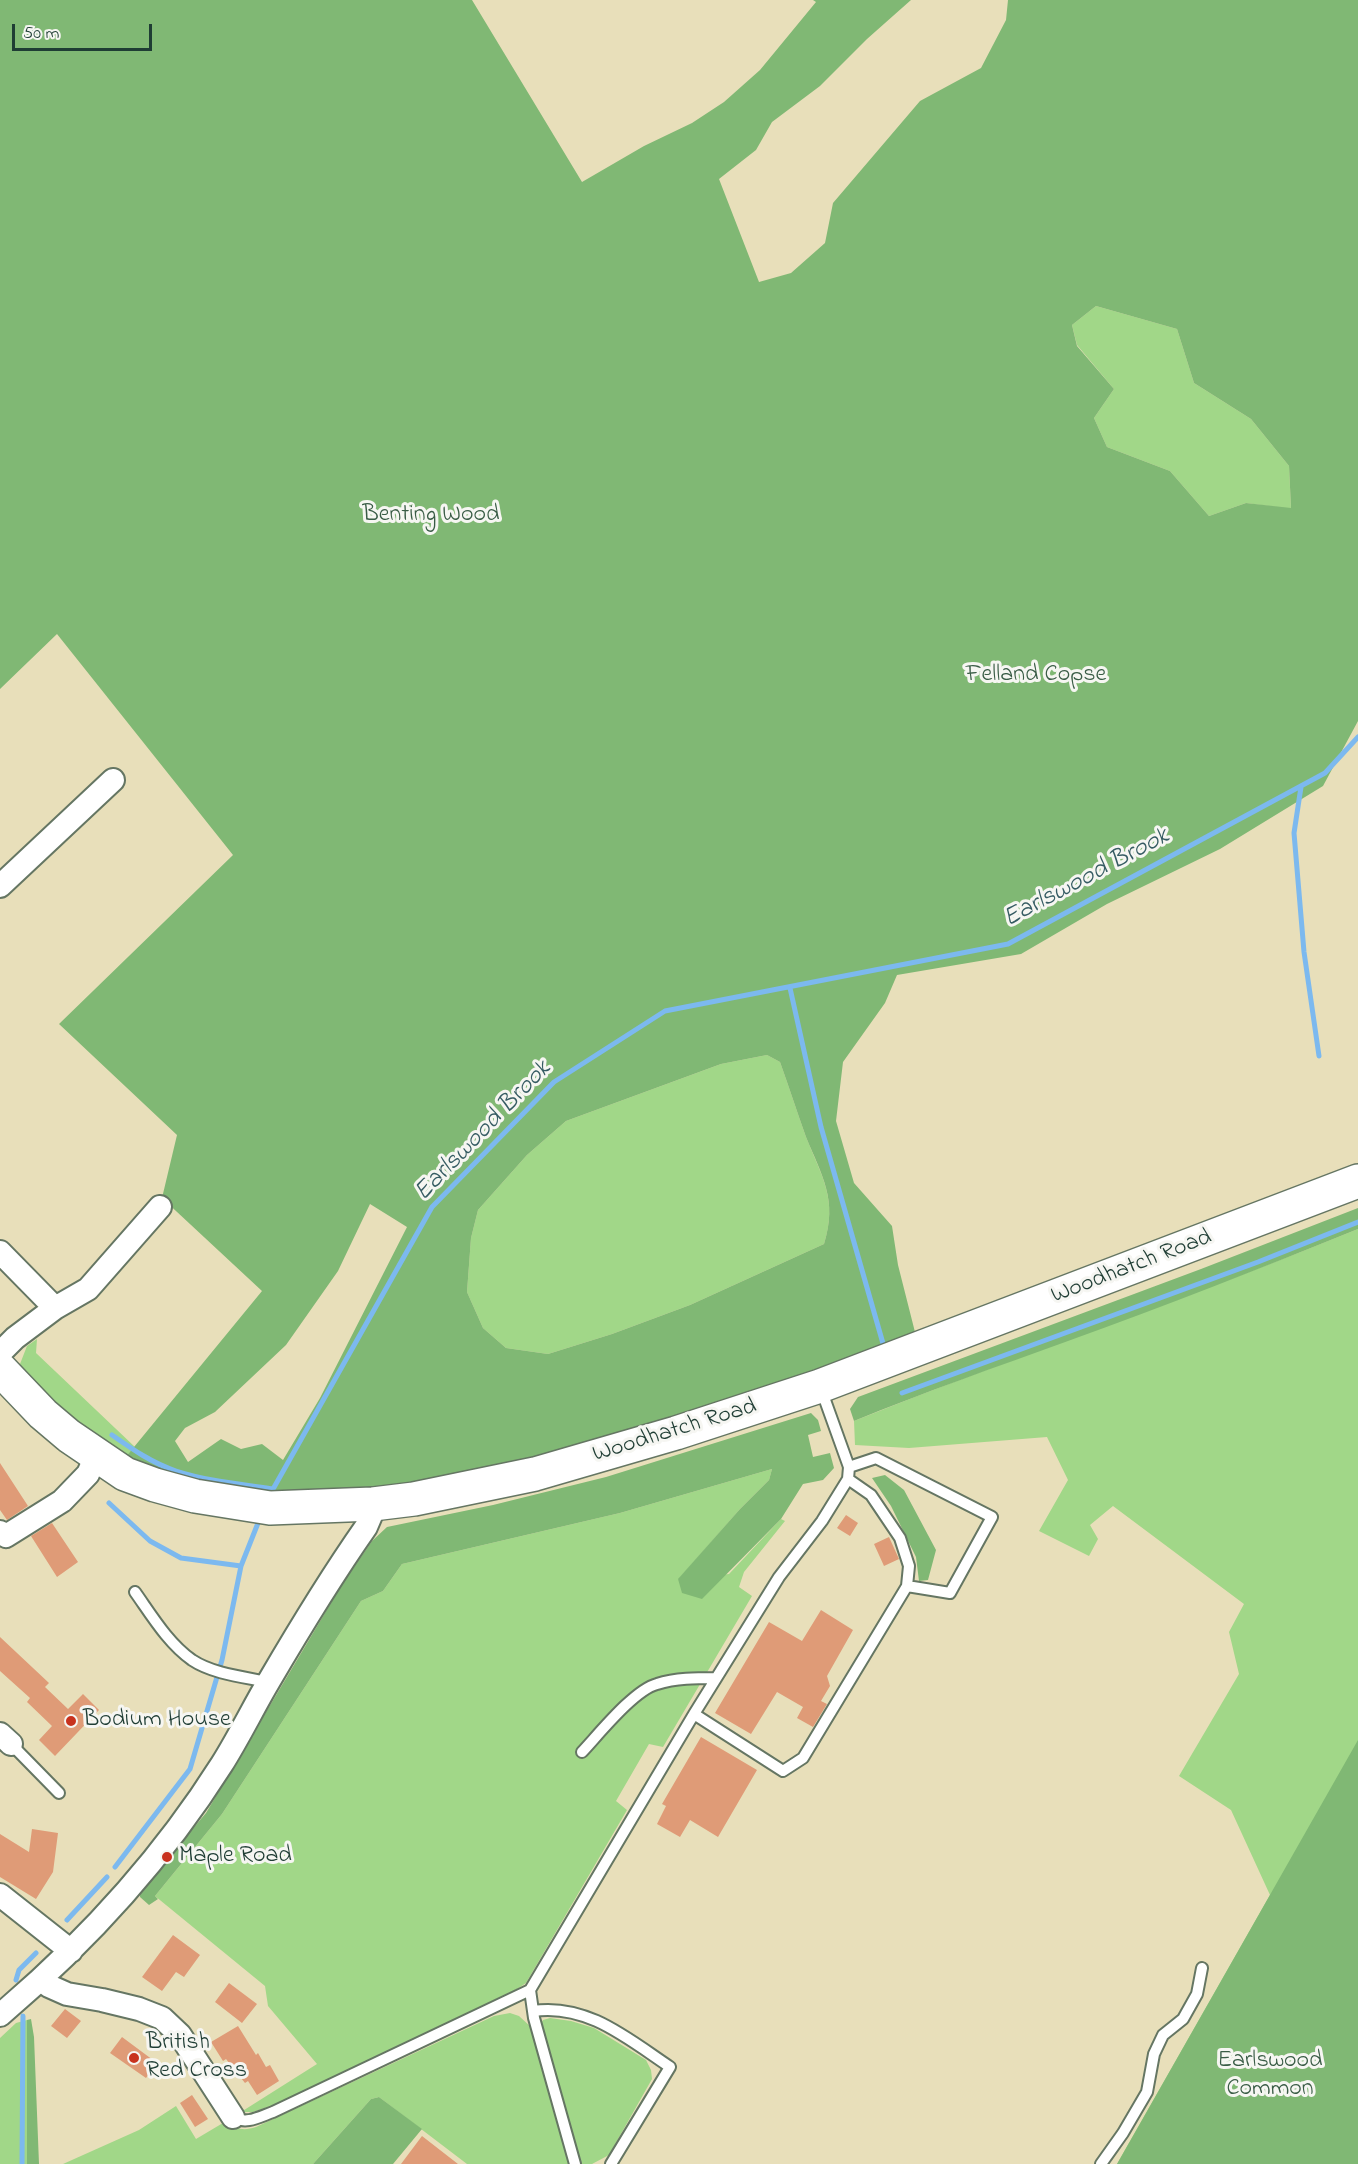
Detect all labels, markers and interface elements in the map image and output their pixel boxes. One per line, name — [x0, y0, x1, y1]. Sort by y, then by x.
scale bar — [15, 12, 154, 50]
text: 50 m — [23, 21, 60, 47]
park label: Benting Wood — [363, 502, 499, 530]
park label: Felland Copse — [966, 662, 1106, 690]
water label: Earlswood Brook — [999, 822, 1175, 936]
water label: Earlswood Brook — [409, 1055, 559, 1209]
street label: Woodhatch Road — [1048, 1224, 1216, 1312]
street label: Woodhatch Road — [590, 1393, 760, 1471]
place label: Bodium House — [83, 1707, 231, 1735]
marker: Bodium House — [64, 1714, 78, 1728]
place label: Maple Road — [179, 1843, 292, 1871]
marker: Maple Road — [160, 1850, 174, 1864]
place label: British Red Cross — [146, 2030, 247, 2086]
park label: Earlswood Common — [1217, 2048, 1323, 2104]
marker: British Red Cross — [127, 2051, 141, 2065]

